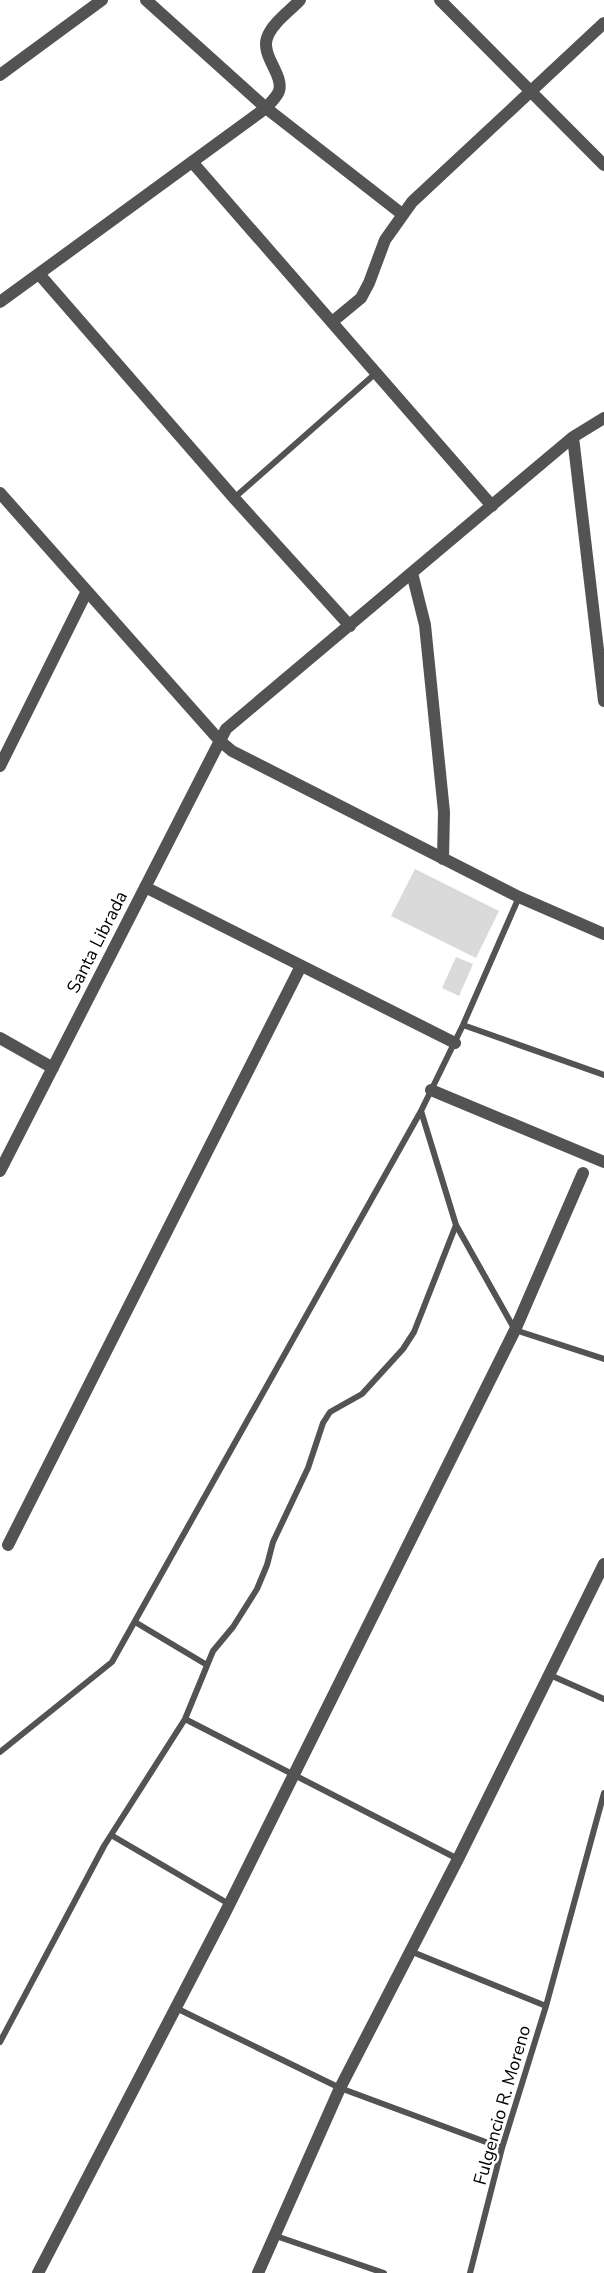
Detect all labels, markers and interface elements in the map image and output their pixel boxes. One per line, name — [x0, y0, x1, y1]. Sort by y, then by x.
street label: Santa Librada — [61, 887, 133, 997]
street label: Fulgencio R. Moreno — [468, 2022, 536, 2188]

